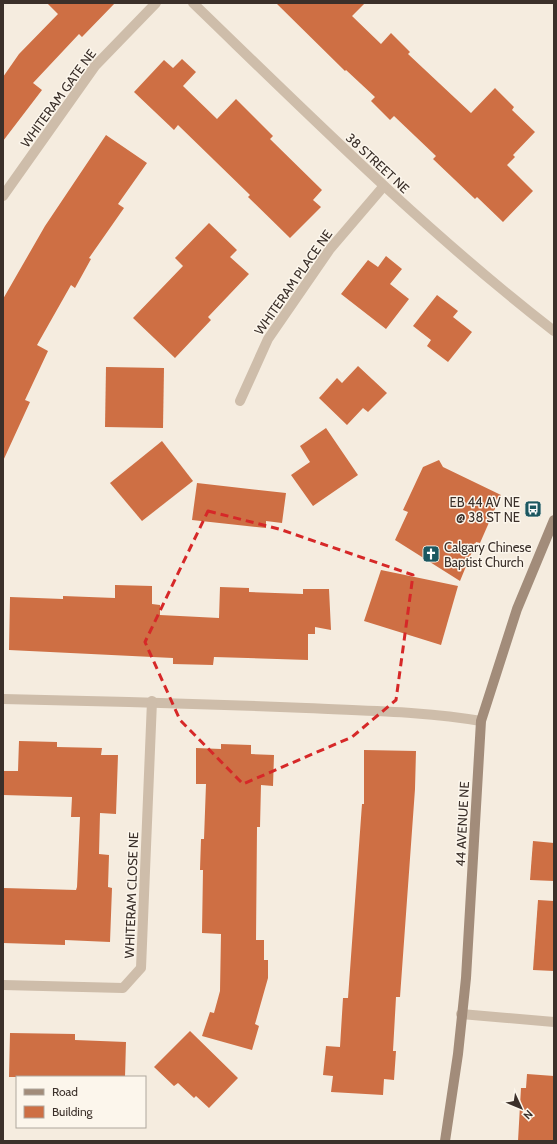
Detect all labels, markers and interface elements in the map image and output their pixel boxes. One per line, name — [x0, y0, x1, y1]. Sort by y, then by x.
street label: WHITERAM GATE NE — [17, 46, 99, 150]
street label: 38 STREET NE — [343, 130, 413, 196]
street label: WHITERAM PLACE NE — [251, 226, 335, 338]
place label: EB 44 AV NE @ 38 ST NE — [450, 494, 520, 525]
bus stop icon: EB 44 AV NE @ 38 ST NE — [523, 499, 543, 519]
place label: Calgary Chinese Baptist Church — [444, 539, 532, 570]
church icon: Calgary Chinese Baptist Church — [421, 544, 441, 564]
street label: 44 AVENUE NE — [452, 781, 472, 867]
street label: WHITERAM CLOSE NE — [121, 831, 141, 959]
legend — [16, 1076, 146, 1128]
text: Road — [52, 1084, 78, 1099]
north arrow — [501, 1088, 541, 1128]
text: Building — [52, 1104, 94, 1119]
text: N — [520, 1107, 536, 1123]

